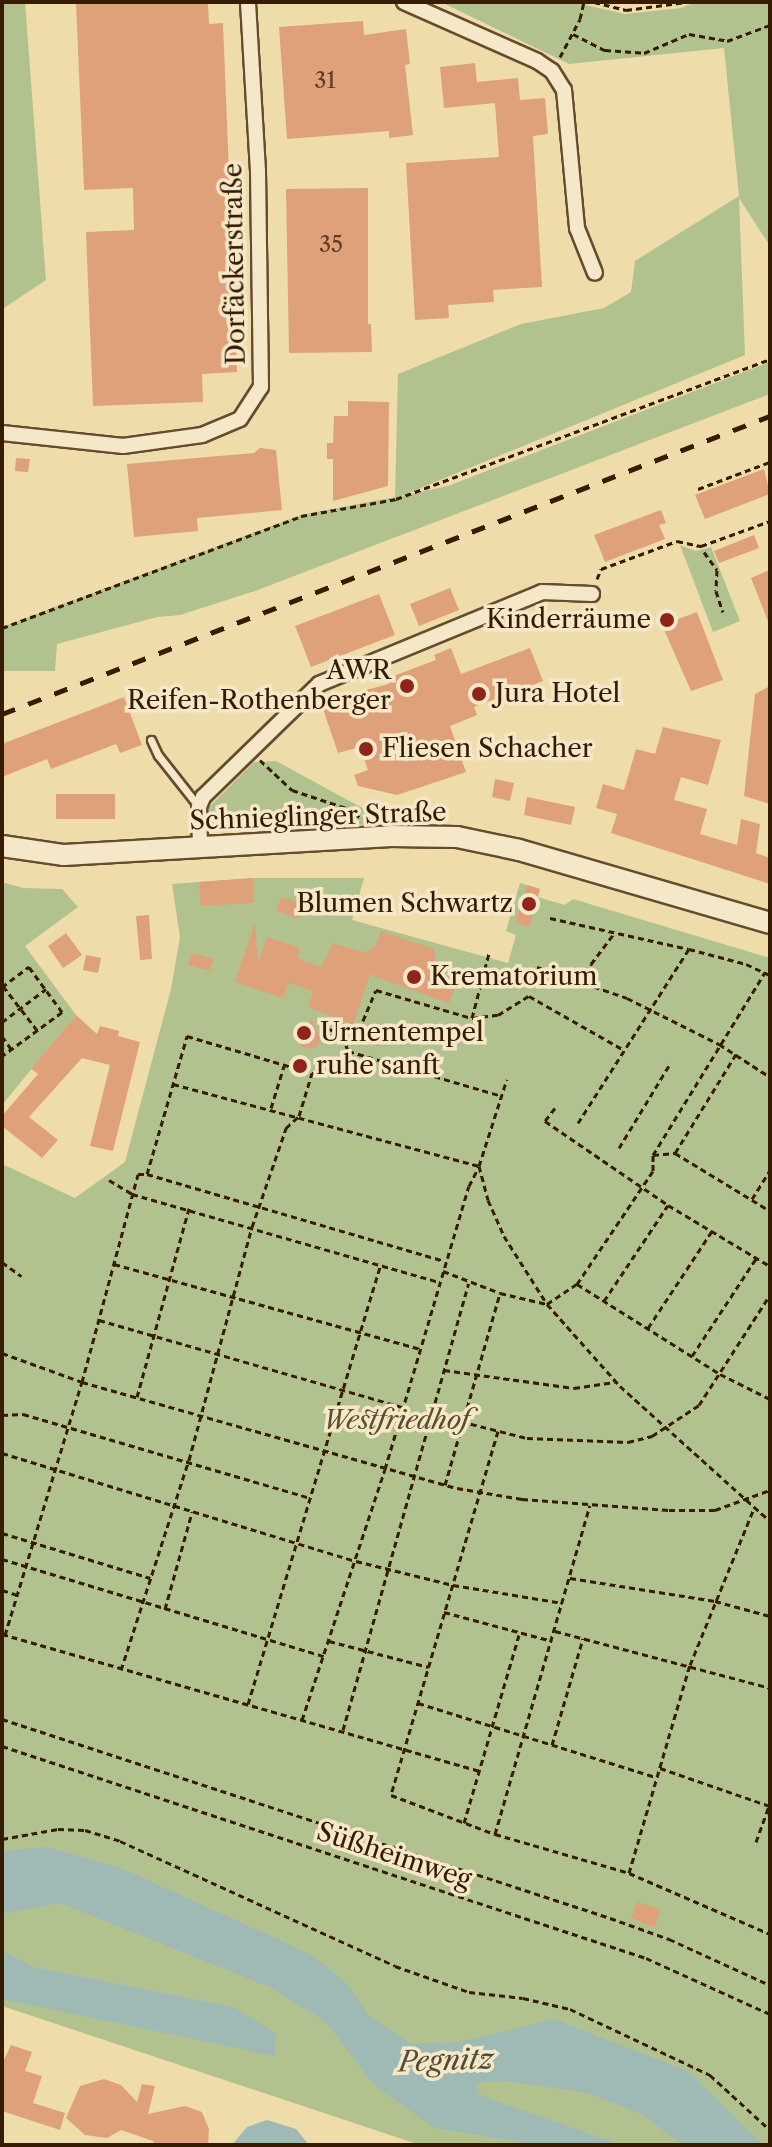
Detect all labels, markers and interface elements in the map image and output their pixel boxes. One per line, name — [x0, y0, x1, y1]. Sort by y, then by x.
house number: 31 — [314, 68, 336, 94]
street label: Dorfäckerstraße — [218, 163, 252, 365]
house number: 35 — [319, 232, 343, 258]
place label: Kinderräume — [486, 604, 651, 636]
marker: Kinderräume — [658, 611, 676, 629]
place label: AWR Reifen-Rothenberger — [127, 655, 391, 716]
marker: AWR Reifen-Rothenberger — [398, 677, 416, 695]
place label: Jura Hotel — [495, 678, 621, 710]
marker: Jura Hotel — [470, 685, 488, 703]
place label: Fliesen Schacher — [382, 733, 593, 765]
marker: Fliesen Schacher — [357, 740, 375, 758]
street label: Schnieglinger Straße — [189, 797, 447, 837]
place label: Blumen Schwartz — [296, 888, 513, 920]
marker: Blumen Schwartz — [520, 895, 538, 913]
place label: Krematorium — [430, 961, 598, 993]
marker: Krematorium — [405, 968, 423, 986]
place label: Urnentempel — [320, 1017, 484, 1049]
marker: Urnentempel — [295, 1024, 313, 1042]
place label: ruhe sanft — [316, 1050, 440, 1082]
marker: ruhe sanft — [291, 1057, 309, 1075]
park label: Westfriedhof — [323, 1405, 469, 1437]
street label: Süßheimweg — [313, 1816, 475, 1896]
water label: Pegnitz — [398, 2042, 494, 2078]

